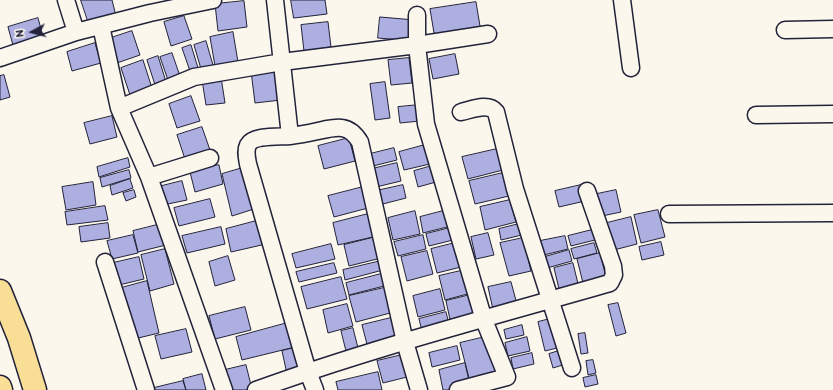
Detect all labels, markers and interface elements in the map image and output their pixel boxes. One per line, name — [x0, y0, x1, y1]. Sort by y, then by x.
north arrow — [12, 12, 52, 52]
text: N — [13, 29, 26, 38]

